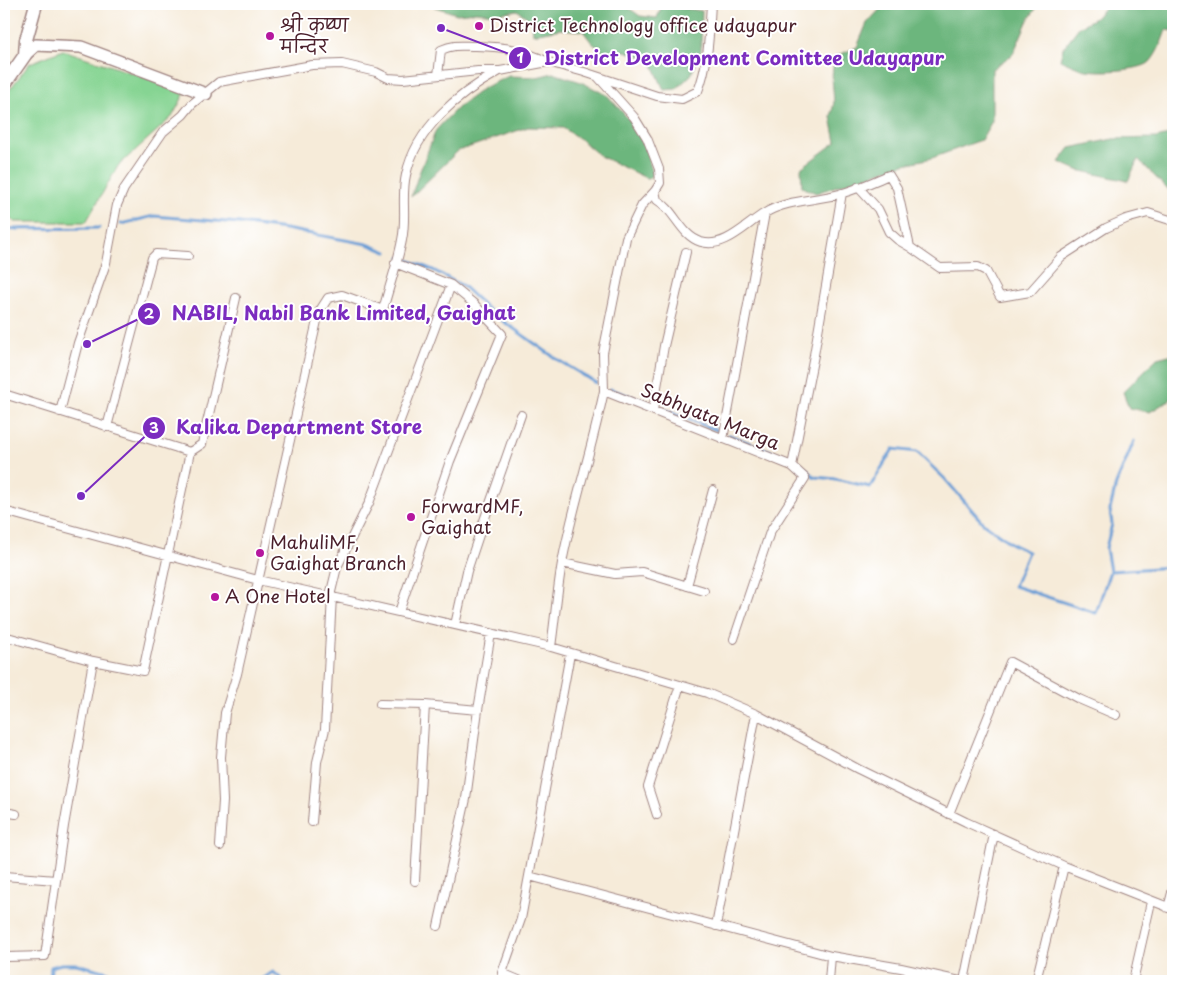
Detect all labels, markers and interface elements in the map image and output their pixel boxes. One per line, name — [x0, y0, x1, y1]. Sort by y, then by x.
place label: श्री कृष्ण मन्दिर — [279, 11, 350, 59]
place label: District Technology office udayapur — [489, 11, 797, 38]
marker: District Technology office udayapur — [473, 20, 485, 32]
marker: श्री कृष्ण मन्दिर — [264, 30, 276, 42]
callout: District Development Comittee Udayapur — [508, 41, 955, 75]
text: District Development Comittee Udayapur — [544, 43, 945, 71]
text: 1 — [516, 45, 524, 68]
callout: NABIL, Nabil Bank Limited, Gaighat — [136, 297, 527, 331]
text: NABIL, Nabil Bank Limited, Gaighat — [172, 298, 516, 326]
text: 2 — [144, 301, 155, 324]
street label: Sabhyata Marga — [637, 375, 785, 456]
callout: Kalika Department Store — [141, 411, 433, 445]
text: Kalika Department Store — [176, 412, 422, 440]
text: 3 — [149, 415, 159, 438]
place label: ForwardMF, Gaighat — [421, 492, 523, 540]
marker: ForwardMF, Gaighat — [405, 511, 417, 523]
place label: MahuliMF, Gaighat Branch — [270, 528, 407, 576]
marker: MahuliMF, Gaighat Branch — [254, 547, 266, 559]
place label: A One Hotel — [225, 582, 331, 609]
marker: A One Hotel — [209, 591, 221, 603]

